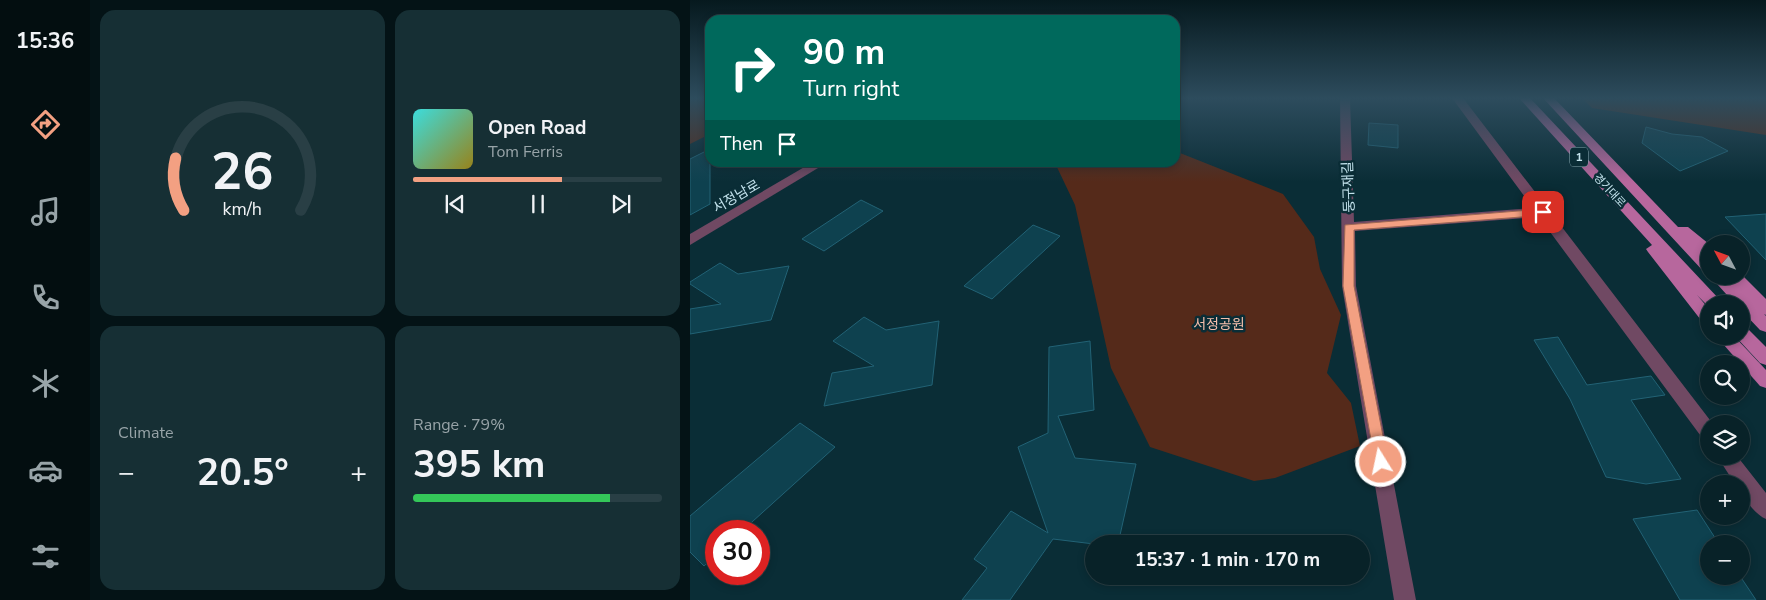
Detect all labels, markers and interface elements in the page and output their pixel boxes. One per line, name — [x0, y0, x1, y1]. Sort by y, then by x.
text: 15:36 — [16, 26, 74, 56]
text: 90 m — [803, 29, 885, 76]
icon: right — [720, 35, 785, 100]
text: Turn right — [803, 74, 899, 104]
icon: directions — [28, 107, 63, 142]
text: Open Road — [488, 115, 586, 141]
icon: arrive — [773, 130, 801, 158]
text: Then — [720, 131, 763, 157]
text: 26 — [211, 136, 274, 207]
text: Tom Ferris — [488, 141, 563, 163]
road number: 1 — [1570, 148, 1588, 166]
street label: 둥구재길 — [1338, 161, 1359, 213]
street label: 경기대로 — [1590, 170, 1629, 210]
street label: 서정남로 — [709, 175, 763, 218]
icon: previous — [441, 190, 469, 218]
icon: pause — [524, 190, 552, 218]
icon: next — [607, 190, 635, 218]
pin — [1522, 191, 1564, 233]
icon: music — [28, 194, 63, 229]
text: km/h — [223, 197, 262, 221]
icon: arrive — [1529, 198, 1557, 226]
north arrow — [1700, 235, 1750, 285]
map controls — [1700, 235, 1750, 585]
icon: phone — [28, 280, 63, 315]
button: sound — [1700, 295, 1750, 345]
park label: 서정공원 — [1193, 315, 1245, 334]
button: search — [1700, 355, 1750, 405]
icon: climate — [28, 366, 63, 401]
text: Range · 79% — [413, 414, 505, 436]
button: layers — [1700, 415, 1750, 465]
text: Climate — [118, 422, 173, 444]
position arrow — [1354, 435, 1406, 487]
text: 395 km — [413, 439, 545, 490]
text: 20.5° — [196, 447, 289, 498]
icon: car — [28, 453, 63, 488]
text: − — [118, 454, 135, 492]
text: + — [350, 454, 367, 492]
button: + — [1700, 475, 1750, 525]
speed limit sign: 30 — [705, 520, 770, 585]
button: − — [1700, 535, 1750, 585]
icon: filters — [28, 539, 63, 574]
text: 15:37 · 1 min · 170 m — [1135, 547, 1320, 573]

